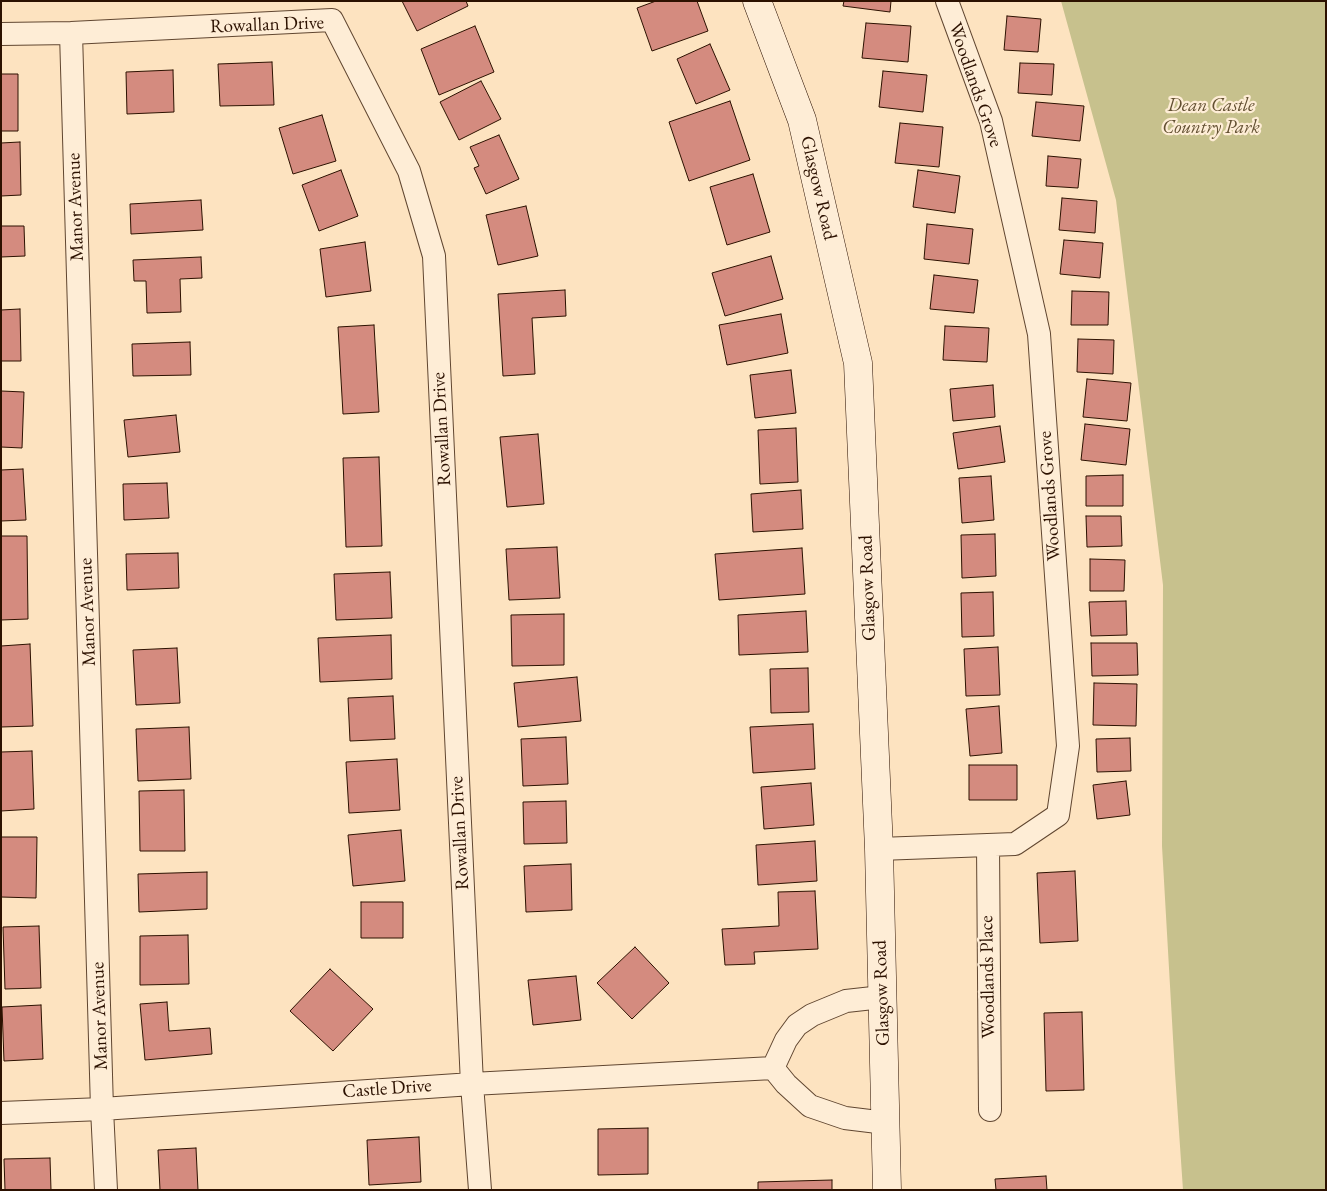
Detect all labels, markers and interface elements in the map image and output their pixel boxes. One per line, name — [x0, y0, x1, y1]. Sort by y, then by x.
street label: Rowallan Drive — [210, 12, 324, 38]
street label: Woodlands Grove — [943, 20, 1007, 150]
park label: Dean Castle Country Park — [1162, 95, 1260, 139]
street label: Glasgow Road — [795, 134, 841, 242]
street label: Manor Avenue — [63, 152, 89, 262]
street label: Rowallan Drive — [428, 371, 456, 487]
street label: Woodlands Grove — [1034, 430, 1066, 562]
street label: Glasgow Road — [855, 535, 881, 641]
street label: Manor Avenue — [75, 557, 101, 667]
street label: Rowallan Drive — [446, 775, 474, 891]
street label: Woodlands Place — [976, 915, 1000, 1039]
street label: Glasgow Road — [869, 940, 895, 1046]
street label: Manor Avenue — [87, 961, 113, 1071]
street label: Castle Drive — [342, 1075, 432, 1103]

